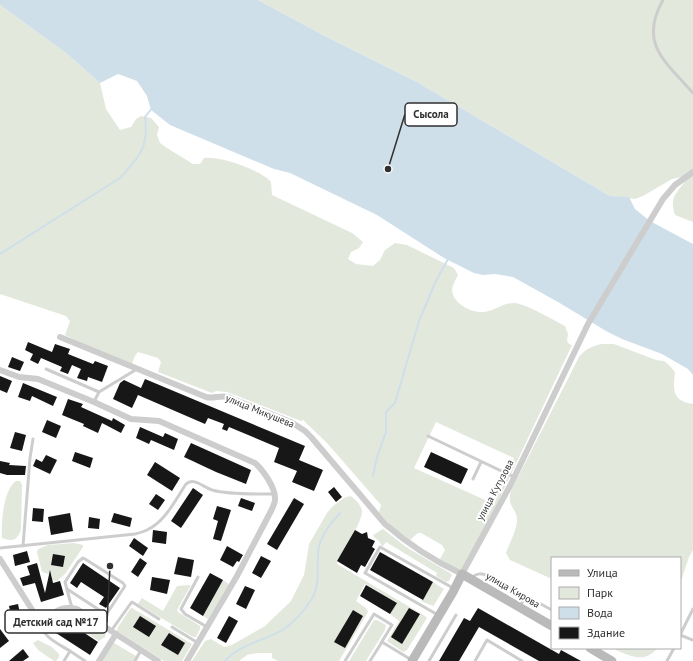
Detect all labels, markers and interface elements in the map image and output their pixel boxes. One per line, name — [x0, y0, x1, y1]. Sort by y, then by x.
callout: Сысола — [405, 103, 457, 126]
text: Сысола — [413, 107, 449, 121]
street label: улица Микушева — [224, 391, 296, 431]
street label: улица Кутузова — [473, 457, 517, 523]
legend — [551, 557, 681, 649]
text: Улица — [587, 565, 618, 580]
street label: улица Кирова — [484, 569, 542, 611]
text: Парк — [587, 585, 613, 600]
text: Вода — [587, 605, 613, 620]
callout: Детский сад №17 — [5, 610, 107, 633]
text: Детский сад №17 — [13, 615, 99, 629]
text: Здание — [587, 625, 625, 640]

